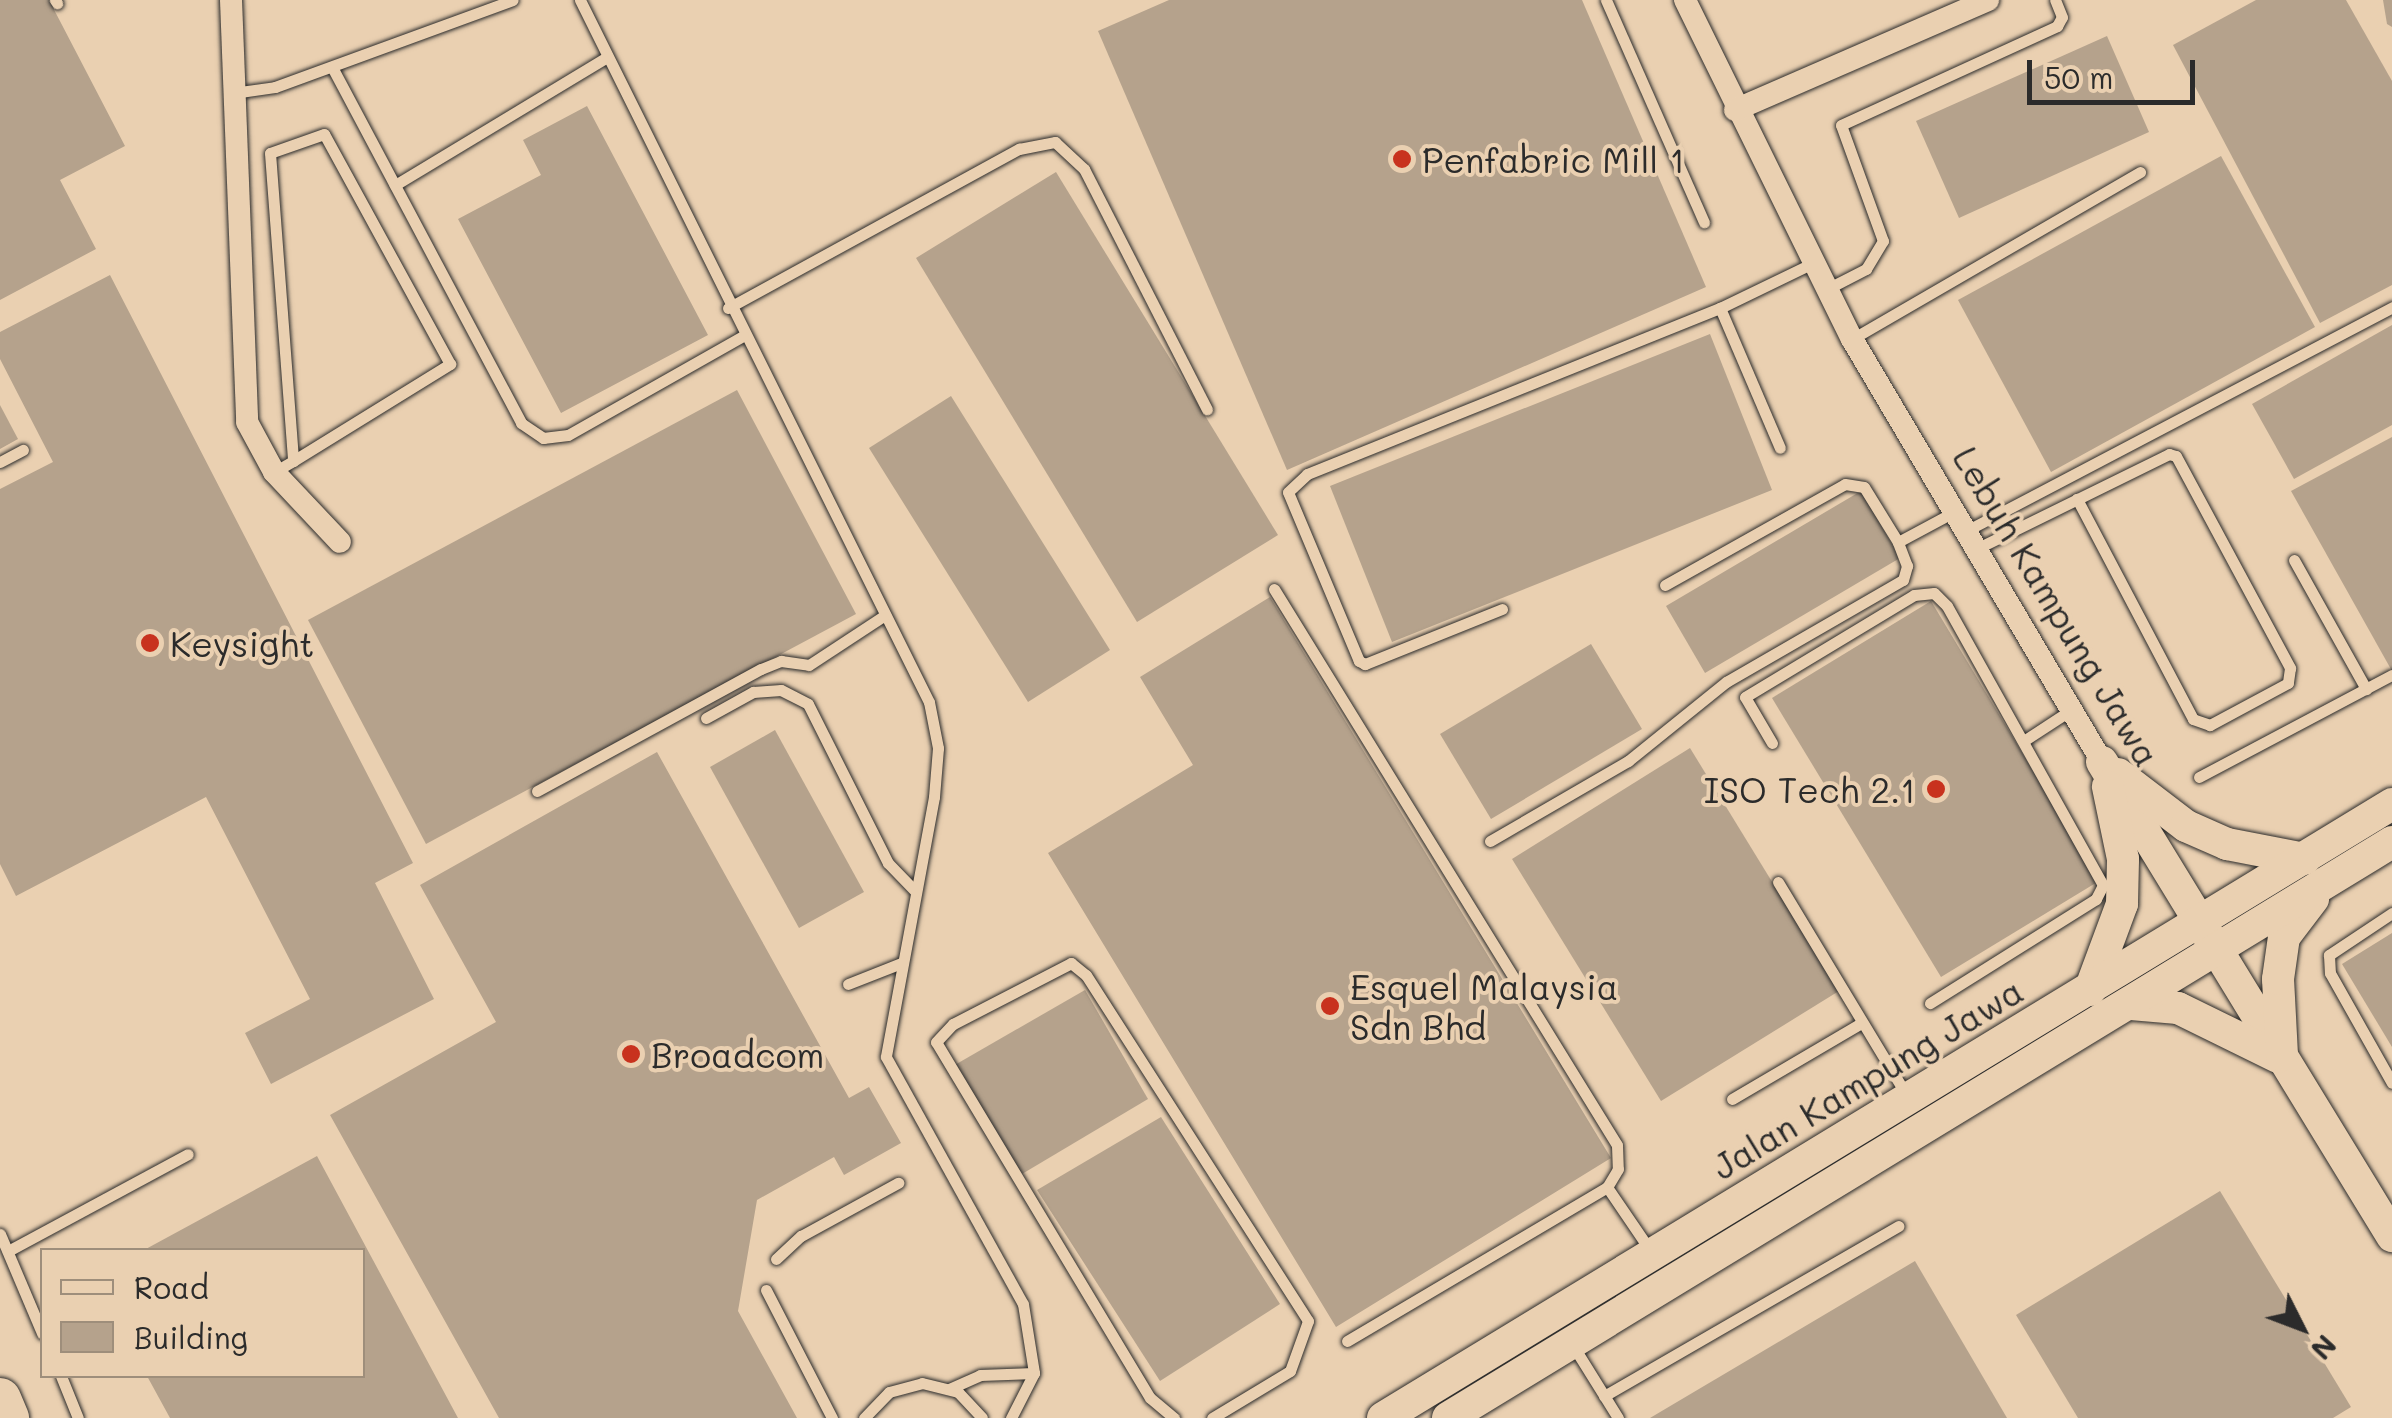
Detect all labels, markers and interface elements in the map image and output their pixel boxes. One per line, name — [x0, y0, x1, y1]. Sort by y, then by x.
scale bar — [2032, 40, 2200, 102]
text: 50 m — [2044, 57, 2114, 97]
place label: Penfabric Mill 1 — [1422, 138, 1685, 180]
marker: Penfabric Mill 1 — [1391, 148, 1413, 170]
street label: Lebuh Kampung Jawa — [1945, 439, 2169, 773]
place label: Keysight — [170, 622, 314, 664]
marker: Keysight — [139, 632, 161, 654]
place label: ISO Tech 2.1 — [1704, 768, 1916, 810]
marker: ISO Tech 2.1 — [1925, 778, 1947, 800]
place label: Esquel Malaysia Sdn Bhd — [1350, 965, 1618, 1047]
street label: Jalan Kampung Jawa — [1704, 969, 2030, 1187]
marker: Esquel Malaysia Sdn Bhd — [1319, 995, 1341, 1017]
place label: Broadcom — [651, 1033, 824, 1075]
marker: Broadcom — [620, 1043, 642, 1065]
legend — [40, 1248, 365, 1378]
text: Road — [134, 1267, 209, 1307]
north arrow — [2252, 1278, 2352, 1378]
text: Building — [134, 1317, 248, 1357]
text: N — [2304, 1328, 2345, 1368]

